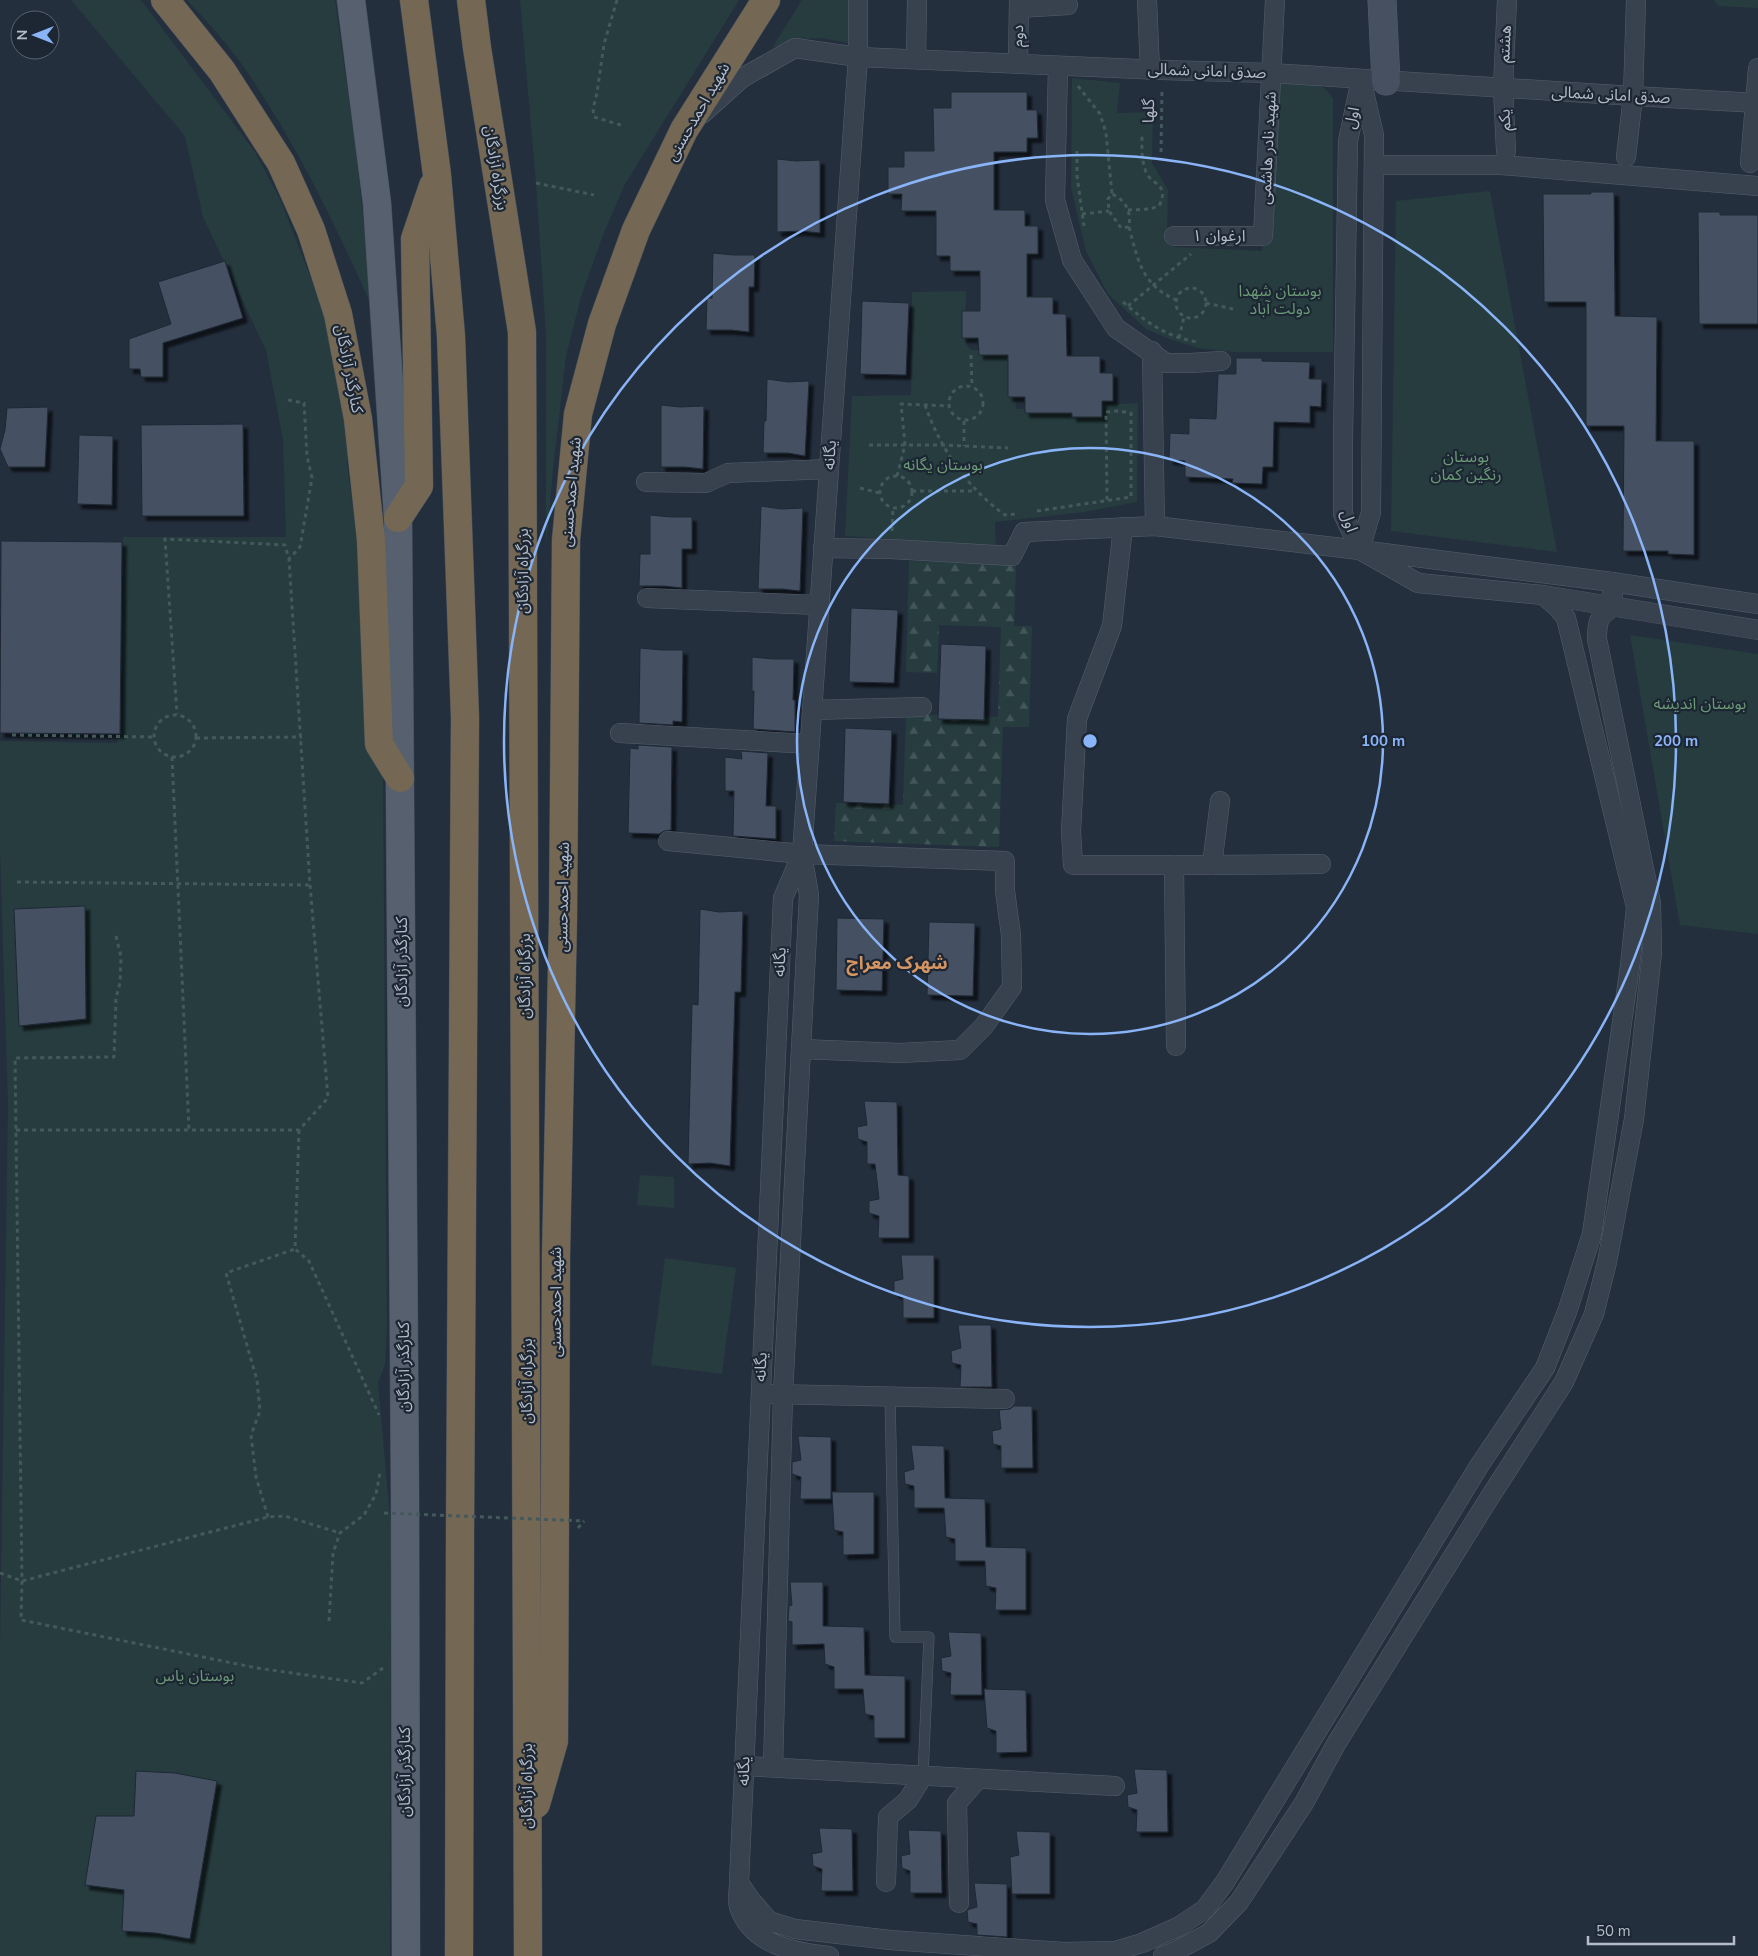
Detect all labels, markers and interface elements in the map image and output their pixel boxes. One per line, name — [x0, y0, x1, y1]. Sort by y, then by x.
north arrow — [10, 10, 60, 60]
street label: دوم — [1007, 25, 1030, 47]
street label: هشتم — [1493, 25, 1518, 63]
text: N — [13, 30, 32, 40]
street label: صدق امانی شمالی — [1147, 58, 1267, 84]
street label: شهید احمدحسنی — [661, 59, 735, 165]
street label: صدق امانی شمالی — [1551, 81, 1671, 109]
street label: شهید نادر هاشمی — [1254, 91, 1282, 205]
street label: گلها — [1138, 98, 1160, 123]
street label: اول — [1339, 105, 1365, 131]
street label: یکم — [1493, 108, 1518, 132]
street label: بزرگراه آزادگان — [478, 124, 514, 212]
street label: ارغوان ۱ — [1193, 225, 1245, 247]
park label: بوستان شهدا دولت آباد — [1238, 280, 1322, 320]
street label: کنارگذر آزادگان — [330, 323, 368, 416]
street label: شهید احمدحسنی — [555, 436, 587, 548]
street label: یگانه — [818, 439, 842, 471]
park label: بوستان رنگین کمان — [1430, 446, 1502, 486]
park label: بوستان یگانه — [903, 454, 983, 476]
street label: اول — [1335, 507, 1363, 535]
street label: بزرگراه آزادگان — [512, 528, 534, 614]
park label: بوستان اندیشه — [1654, 693, 1746, 715]
text: 100 m — [1361, 731, 1405, 751]
text: 200 m — [1654, 731, 1698, 751]
centre of rings — [1081, 732, 1099, 750]
street label: شهید احمدحسنی — [551, 842, 575, 952]
street label: کنارگذر آزادگان — [391, 917, 413, 1007]
street label: بزرگراه آزادگان — [514, 933, 536, 1019]
street label: یگانه — [768, 947, 792, 977]
district label: شهرک معراج — [846, 951, 948, 976]
street label: شهید احمدحسنی — [545, 1247, 567, 1357]
street label: کنارگذر آزادگان — [393, 1322, 415, 1412]
street label: بزرگراه آزادگان — [516, 1338, 538, 1424]
street label: یگانه — [749, 1352, 773, 1382]
park label: بوستان یاس — [156, 1665, 234, 1687]
street label: کنارگذر آزادگان — [394, 1727, 416, 1817]
street label: بزرگراه آزادگان — [516, 1743, 538, 1829]
street label: یگانه — [732, 1756, 756, 1786]
scale bar — [1588, 1914, 1734, 1946]
text: 50 m — [1596, 1921, 1631, 1941]

